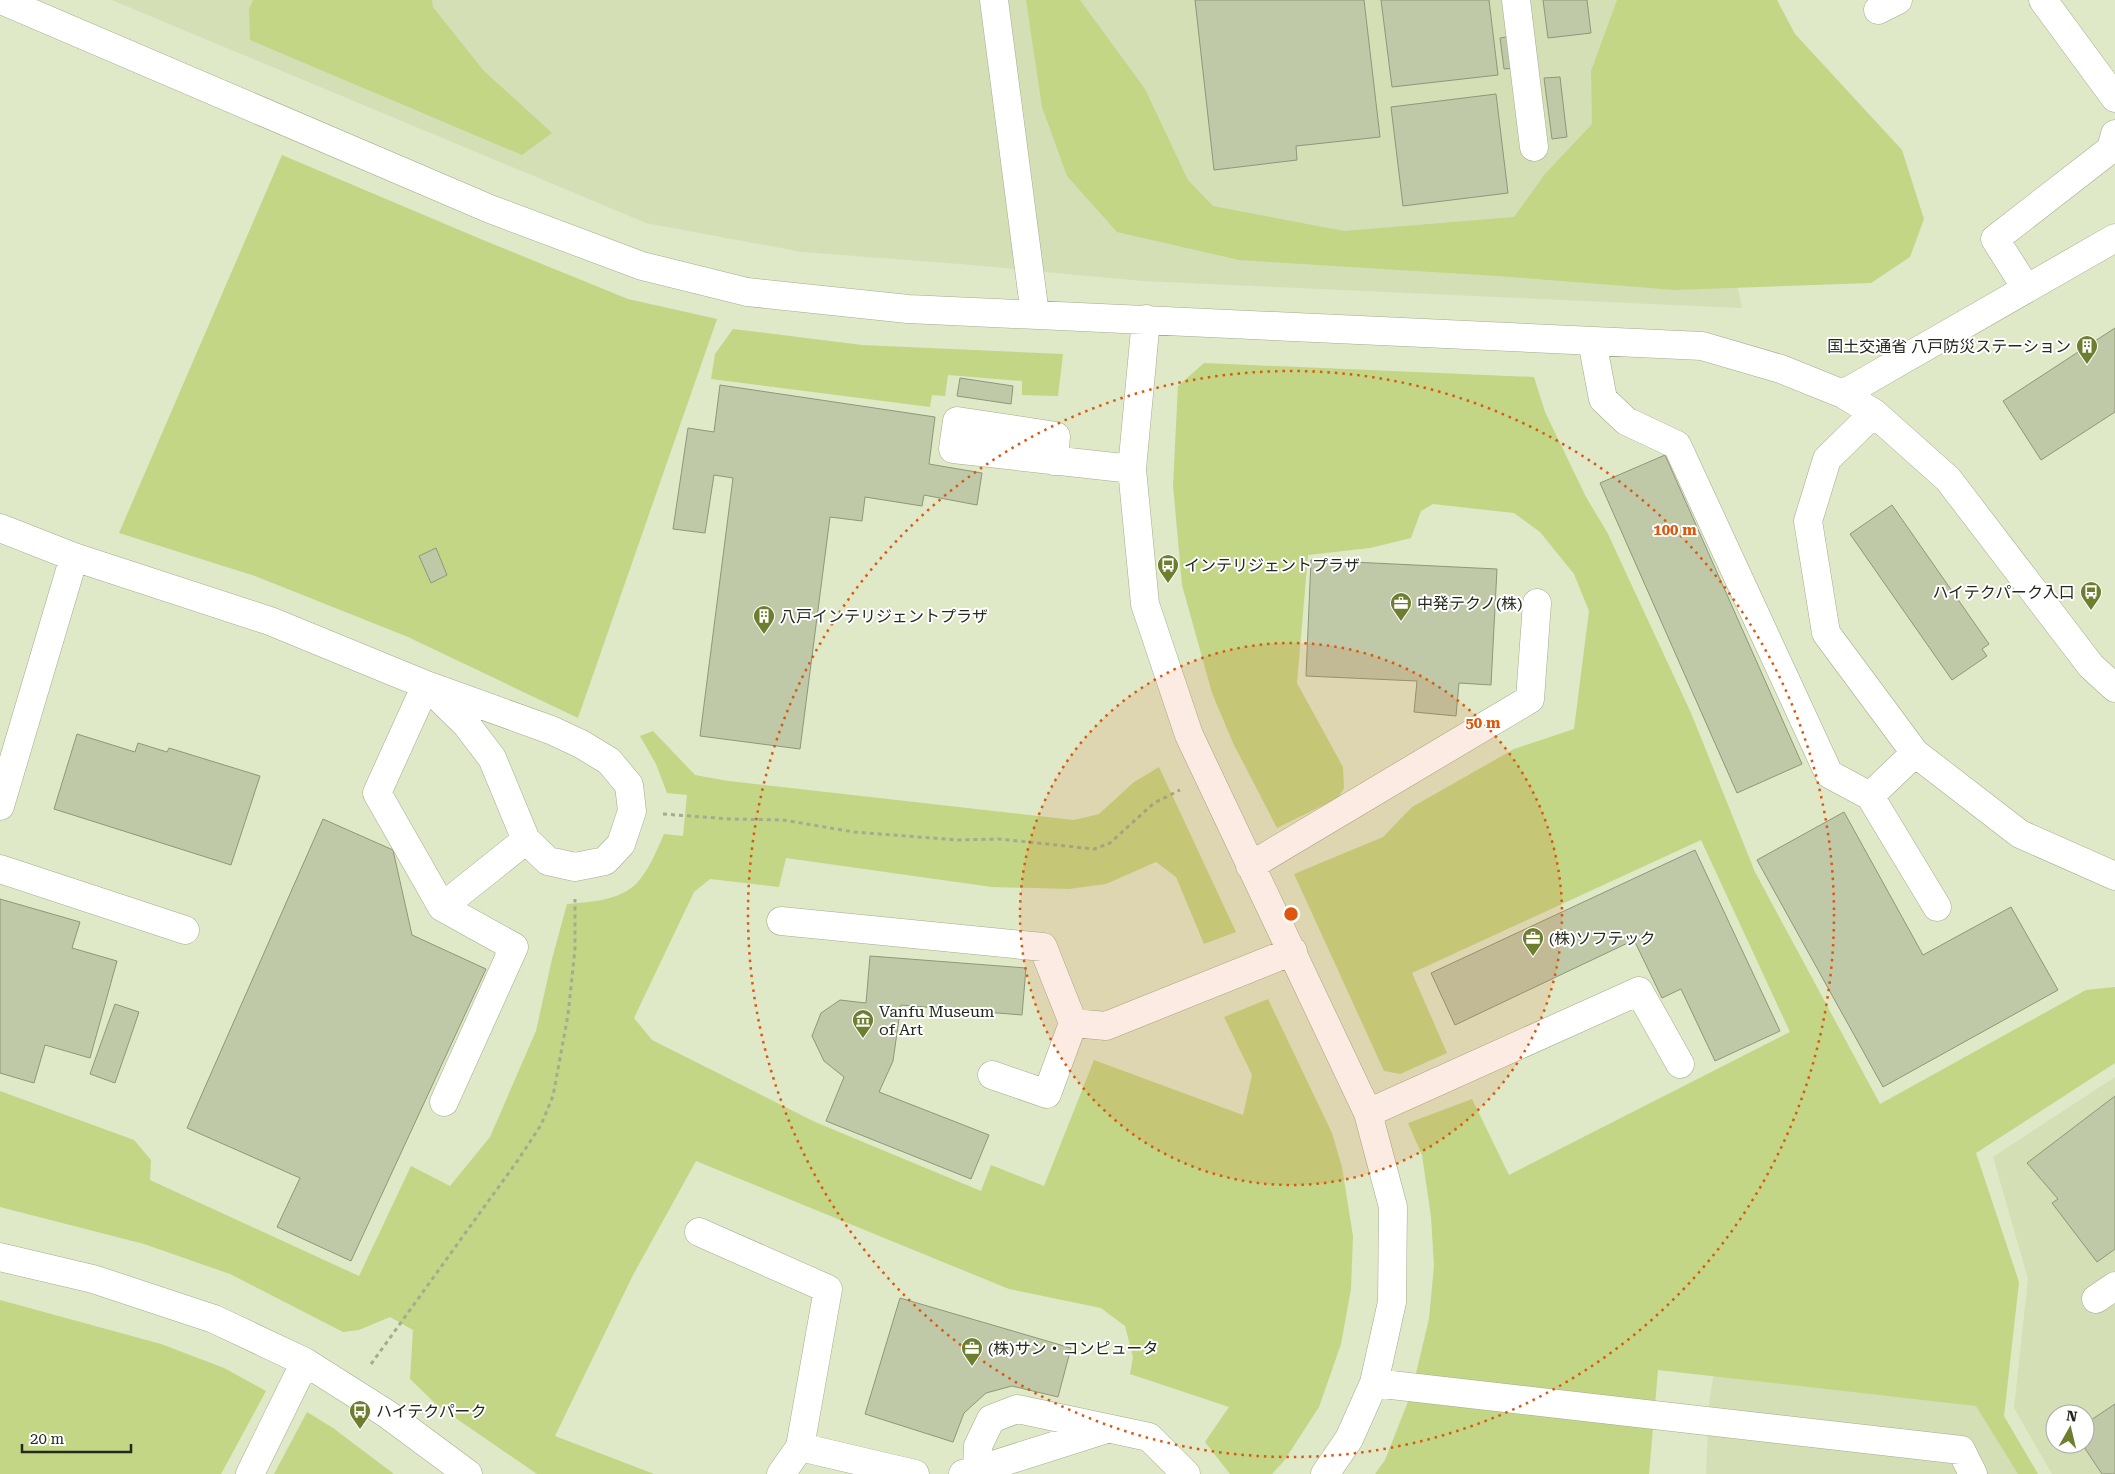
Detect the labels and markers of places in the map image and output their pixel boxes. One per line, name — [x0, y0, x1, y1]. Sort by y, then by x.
building icon: 国土交通省 八戸防災ステーション — [2075, 334, 2099, 365]
place label: 国土交通省 八戸防災ステーション — [1827, 337, 2071, 356]
bus stop icon: インテリジェントプラザ — [1156, 553, 1180, 584]
place label: インテリジェントプラザ — [1184, 556, 1360, 575]
bus stop icon: ハイテクパーク入口 — [2079, 580, 2103, 611]
place label: ハイテクパーク入口 — [1932, 583, 2075, 602]
office icon: 中発テクノ(株) — [1389, 591, 1413, 622]
place label: 中発テクノ(株) — [1417, 594, 1523, 613]
building icon: 八戸インテリジェントプラザ — [752, 604, 776, 635]
place label: 八戸インテリジェントプラザ — [780, 607, 988, 626]
centre of rings — [1282, 905, 1300, 923]
office icon: (株)ソフテック — [1521, 926, 1545, 957]
place label: (株)ソフテック — [1549, 929, 1655, 948]
place label: Vanfu Museum of Art — [879, 1002, 995, 1039]
museum icon: Vanfu Museum of Art — [851, 1008, 875, 1039]
office icon: (株)サン・コンピュータ — [960, 1336, 984, 1367]
place label: (株)サン・コンピュータ — [988, 1339, 1158, 1358]
bus stop icon: ハイテクパーク — [348, 1399, 372, 1430]
place label: ハイテクパーク — [376, 1402, 487, 1421]

